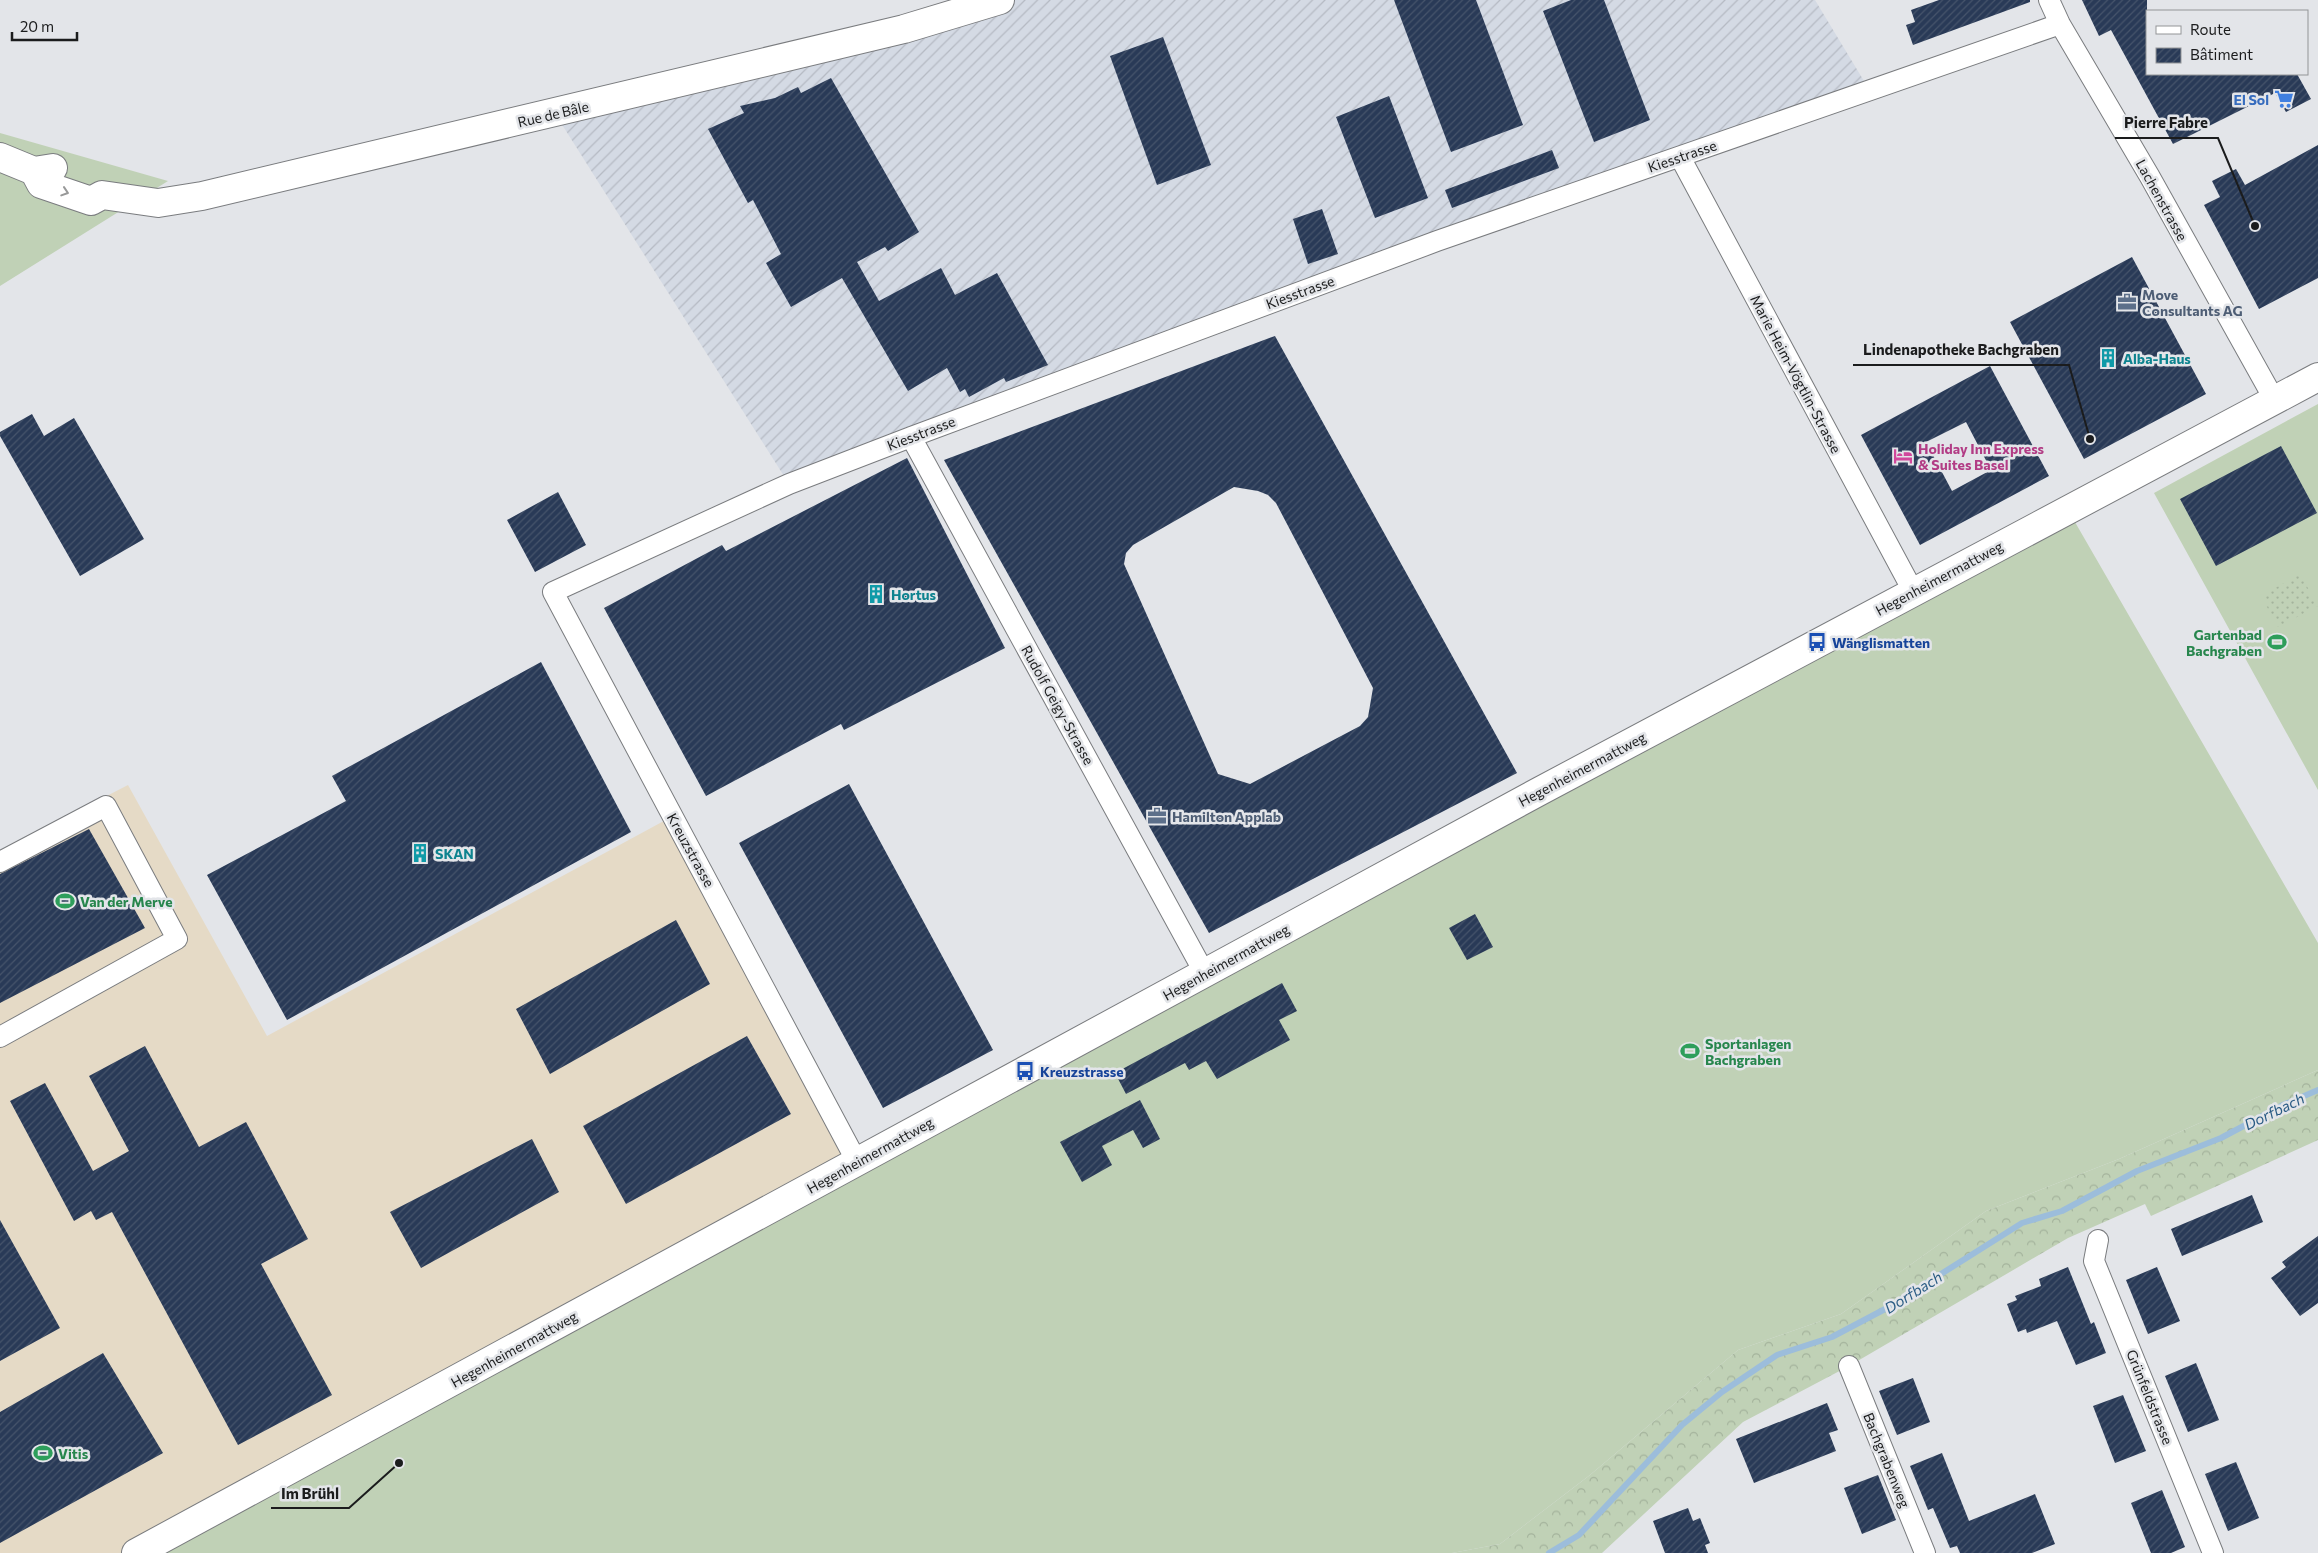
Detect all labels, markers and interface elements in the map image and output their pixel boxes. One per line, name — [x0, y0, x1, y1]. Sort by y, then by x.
scale bar — [12, 10, 78, 42]
legend — [2146, 10, 2308, 75]
text: 20 m — [20, 17, 54, 35]
text: Route — [2190, 20, 2231, 38]
text: Bâtiment — [2190, 45, 2253, 63]
supermarket icon: El Sol — [2273, 88, 2295, 110]
place label: El Sol — [2234, 91, 2269, 108]
street label: Rue de Bâle — [516, 98, 590, 130]
callout: Pierre Fabre — [2115, 108, 2218, 138]
text: Pierre Fabre — [2124, 113, 2208, 131]
street label: Kiesstrasse — [1645, 136, 1719, 176]
street label: Lachenstrasse — [2133, 156, 2191, 244]
one-way arrow — [60, 186, 69, 196]
street label: Kiesstrasse — [1263, 272, 1337, 312]
place label: Move Consultants AG — [2142, 286, 2243, 319]
office icon: Move Consultants AG — [2116, 291, 2138, 313]
street label: Marie Heim-Vögtlin-Strasse — [1747, 292, 1845, 456]
callout: Lindenapotheke Bachgraben — [1853, 335, 2069, 365]
text: Lindenapotheke Bachgraben — [1863, 340, 2059, 358]
building icon: Alba-Haus — [2097, 347, 2119, 369]
place label: Alba-Haus — [2123, 350, 2191, 367]
street label: Kiesstrasse — [884, 412, 958, 454]
place label: Holiday Inn Express & Suites Basel — [1918, 440, 2045, 473]
hotel icon: Holiday Inn Express & Suites Basel — [1892, 445, 1914, 467]
street label: Hegenheimermattweg — [1872, 537, 2006, 619]
building icon: Hortus — [865, 583, 887, 605]
place label: Hortus — [891, 586, 937, 603]
place label: Gartenbad Bachgraben — [2186, 626, 2262, 659]
bus stop icon: Wänglismatten — [1806, 631, 1828, 653]
sports icon: Gartenbad Bachgraben — [2266, 631, 2288, 653]
place label: Wänglismatten — [1832, 634, 1930, 651]
street label: Rudolf Geigy-Strasse — [1018, 642, 1098, 768]
street label: Hegenheimermattweg — [1515, 728, 1649, 810]
office icon: Hamilton Applab — [1146, 805, 1168, 827]
place label: Hamilton Applab — [1172, 808, 1281, 825]
street label: Kreuzstrasse — [664, 810, 718, 890]
building icon: SKAN — [409, 842, 431, 864]
place label: SKAN — [435, 845, 474, 862]
sports icon: Van der Merve — [54, 890, 76, 912]
place label: Van der Merve — [80, 893, 173, 910]
street label: Hegenheimermattweg — [1160, 920, 1293, 1004]
place label: Sportanlagen Bachgraben — [1705, 1035, 1791, 1068]
sports icon: Sportanlagen Bachgraben — [1679, 1040, 1701, 1062]
bus stop icon: Kreuzstrasse — [1014, 1060, 1036, 1082]
place label: Kreuzstrasse — [1040, 1063, 1124, 1080]
water label: Dorfbach — [2241, 1089, 2307, 1133]
street label: Hegenheimermattweg — [804, 1113, 937, 1197]
water label: Dorfbach — [1881, 1267, 1945, 1317]
street label: Hegenheimermattweg — [448, 1307, 581, 1391]
street label: Grünfeldstrasse — [2123, 1347, 2177, 1447]
street label: Bachgrabenweg — [1860, 1410, 1914, 1510]
sports icon: Vitis — [32, 1442, 54, 1464]
place label: Vitis — [58, 1445, 89, 1462]
callout: Im Brühl — [271, 1478, 349, 1508]
text: Im Brühl — [281, 1484, 339, 1502]

